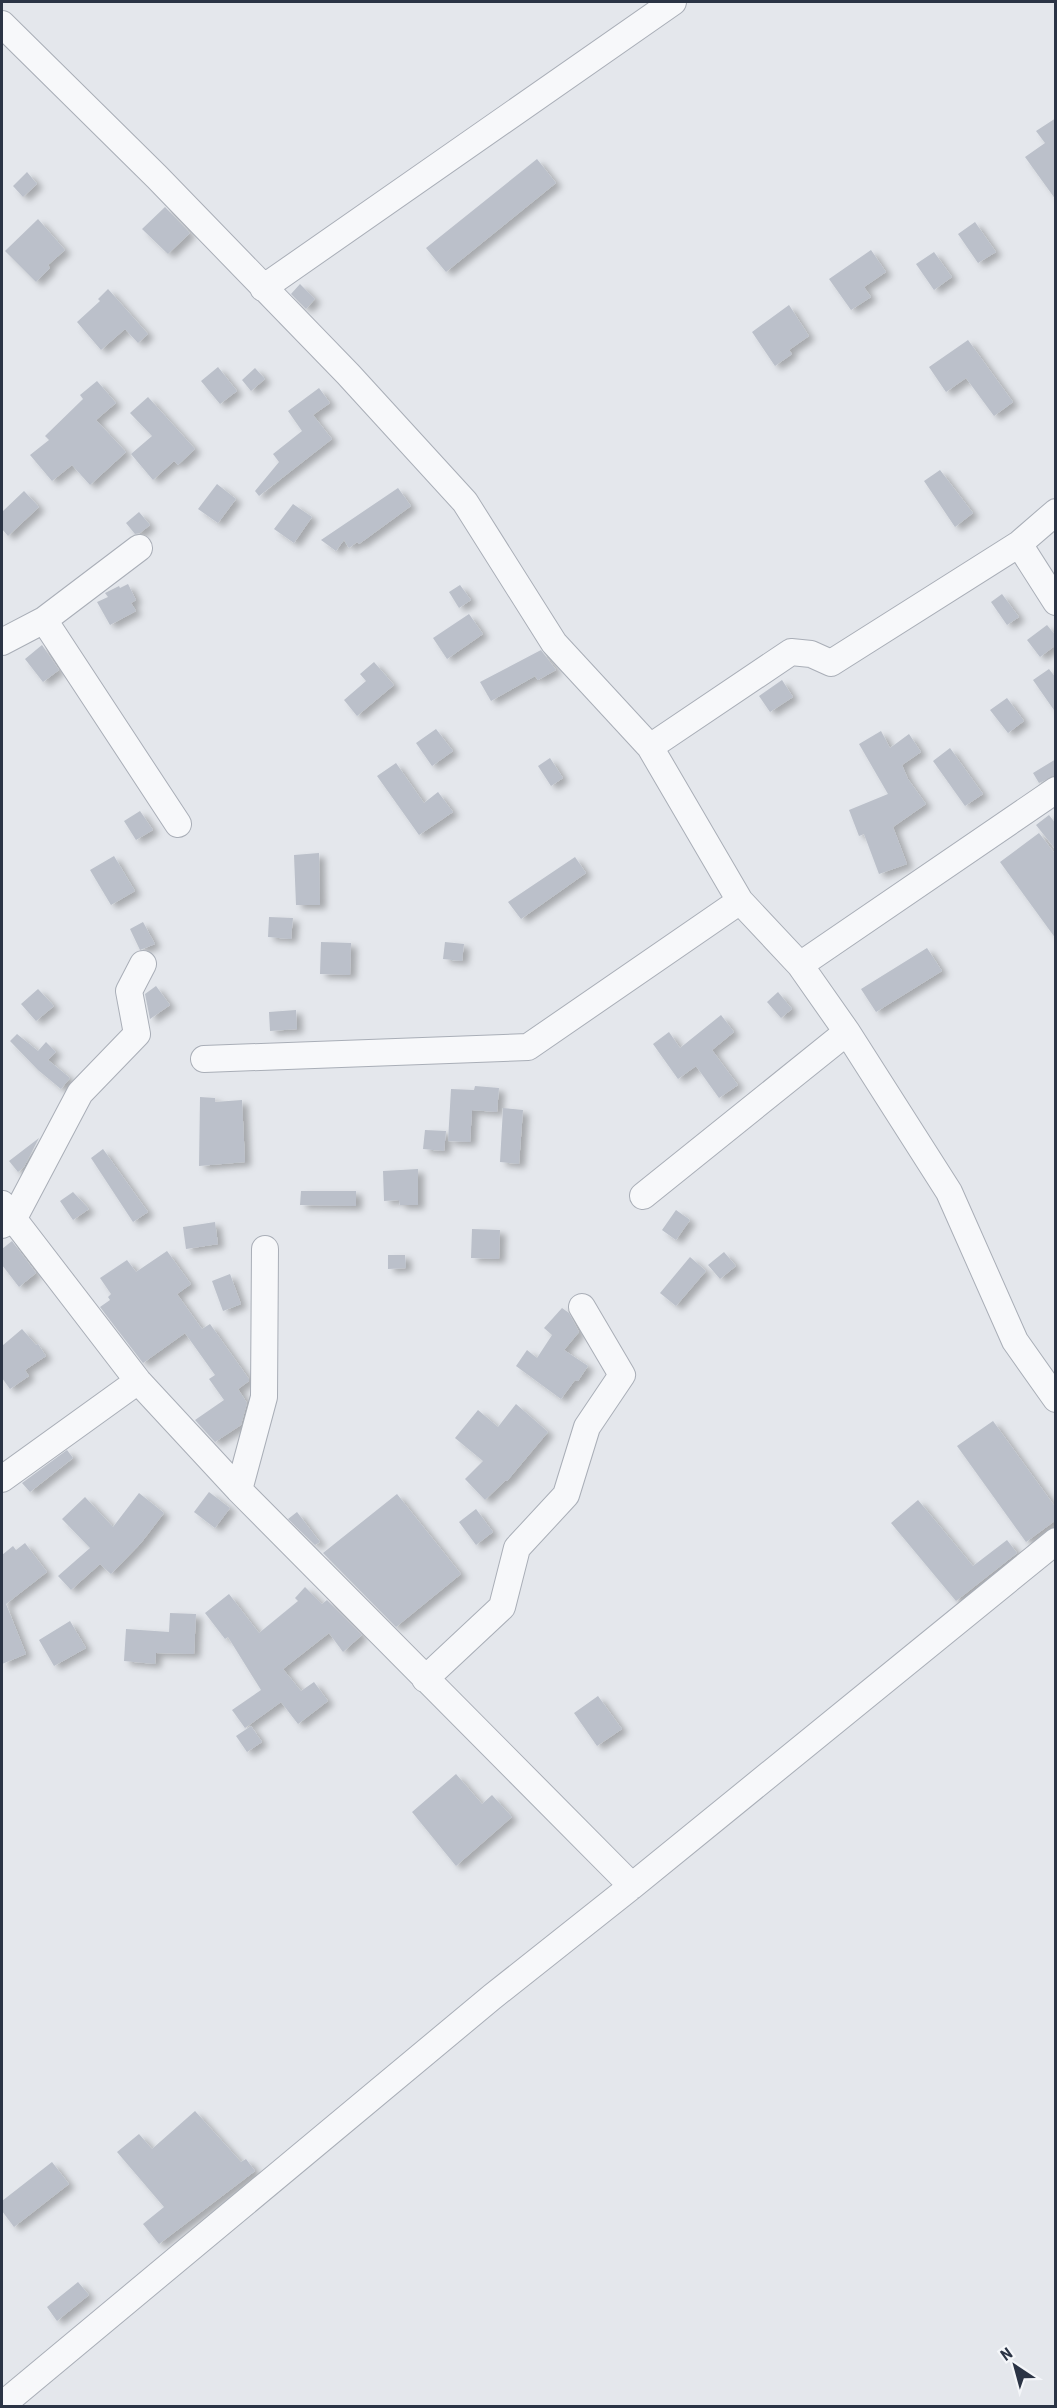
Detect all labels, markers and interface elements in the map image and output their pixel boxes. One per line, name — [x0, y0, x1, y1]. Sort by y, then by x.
north arrow — [985, 2336, 1045, 2396]
text: N — [997, 2344, 1016, 2365]

